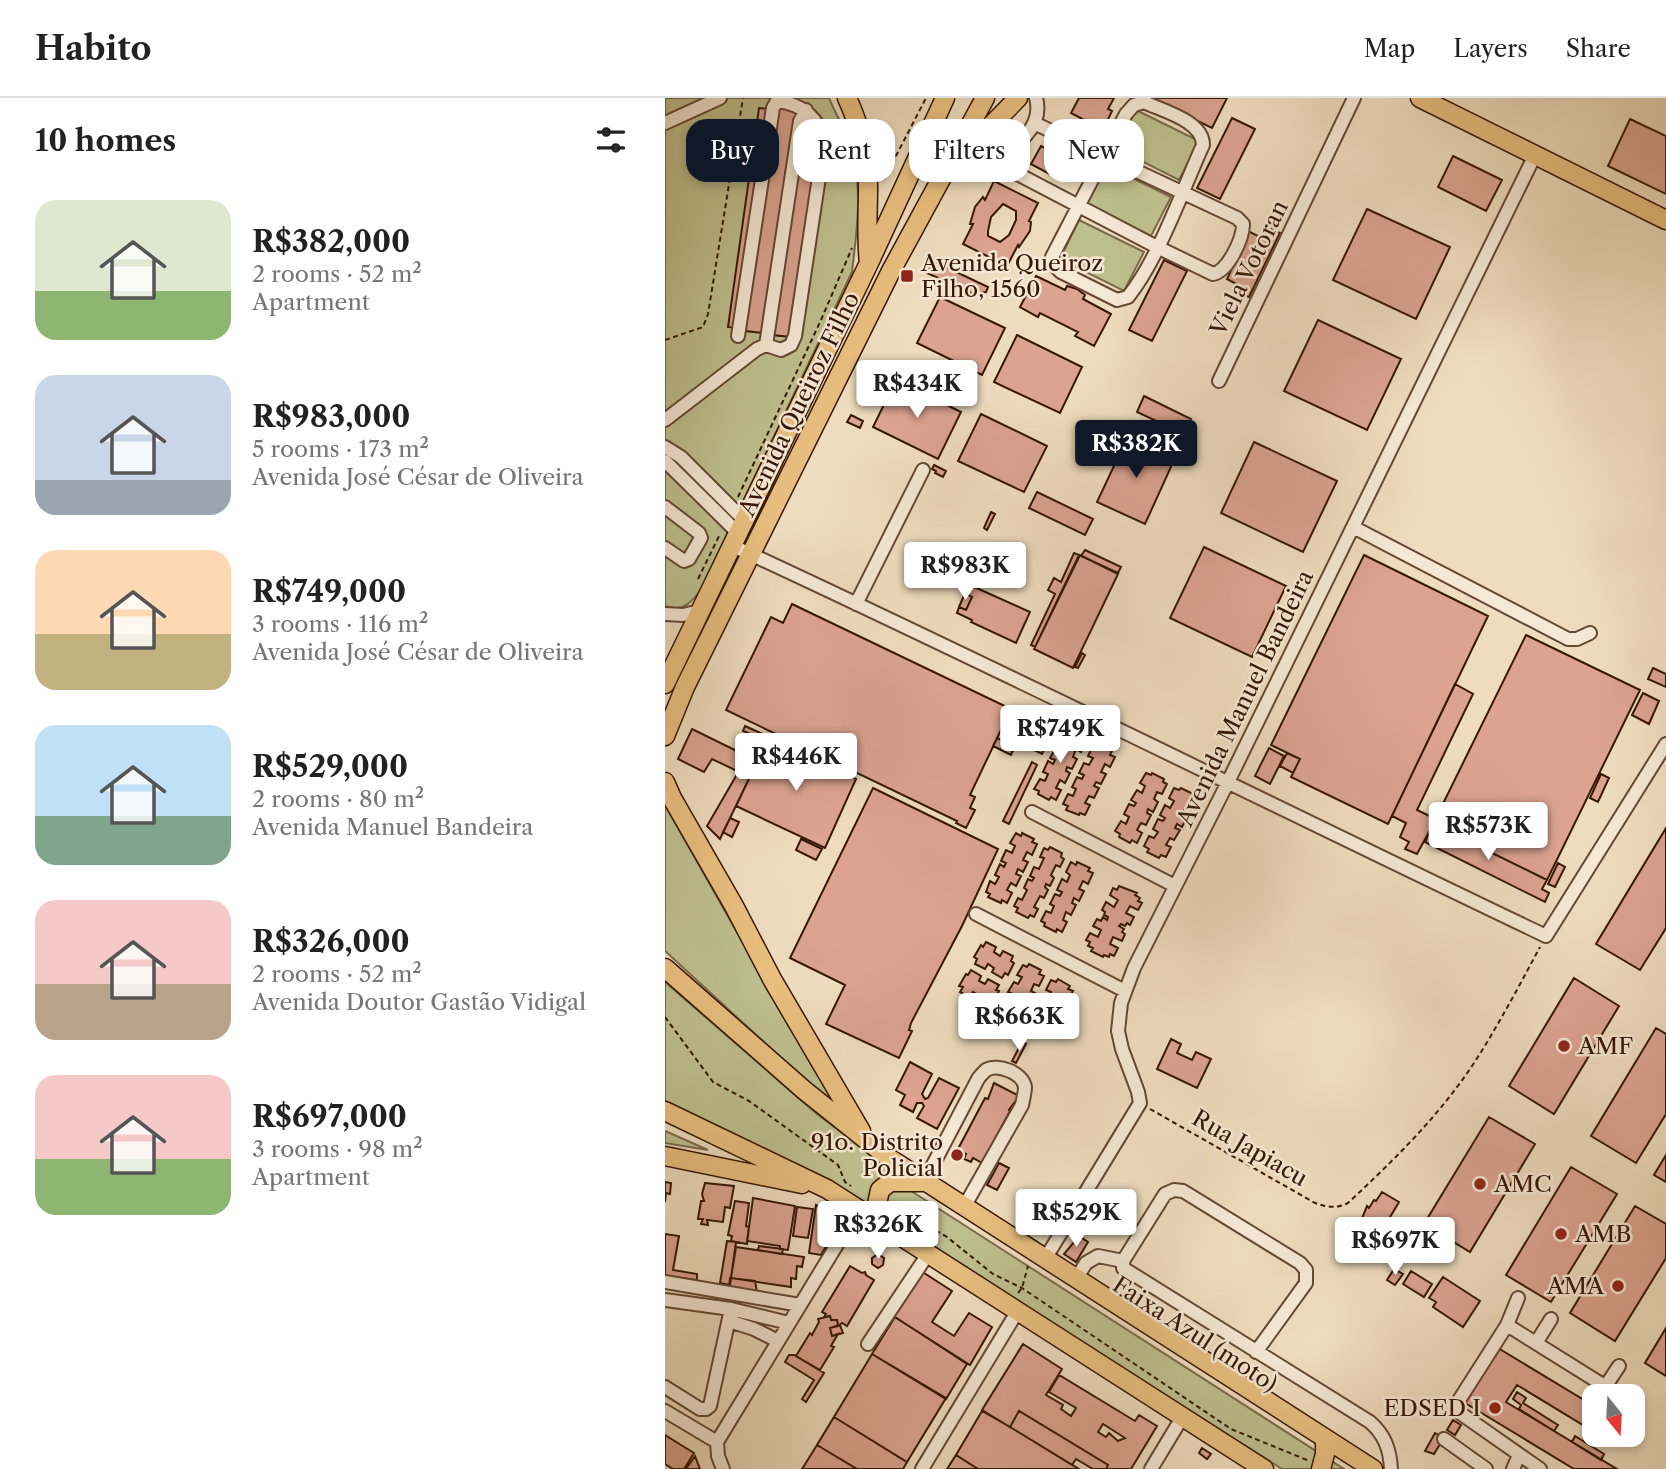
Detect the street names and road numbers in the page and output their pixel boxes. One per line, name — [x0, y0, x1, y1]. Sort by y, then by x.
street label: Viela Votoran — [1204, 196, 1294, 341]
street label: Avenida Queiroz Filho — [732, 287, 865, 521]
street label: Avenida Manuel Bandeira — [1170, 565, 1320, 832]
street label: Rua Japiacu — [1187, 1104, 1313, 1192]
street label: Faixa Azul (moto) — [1107, 1270, 1283, 1398]

